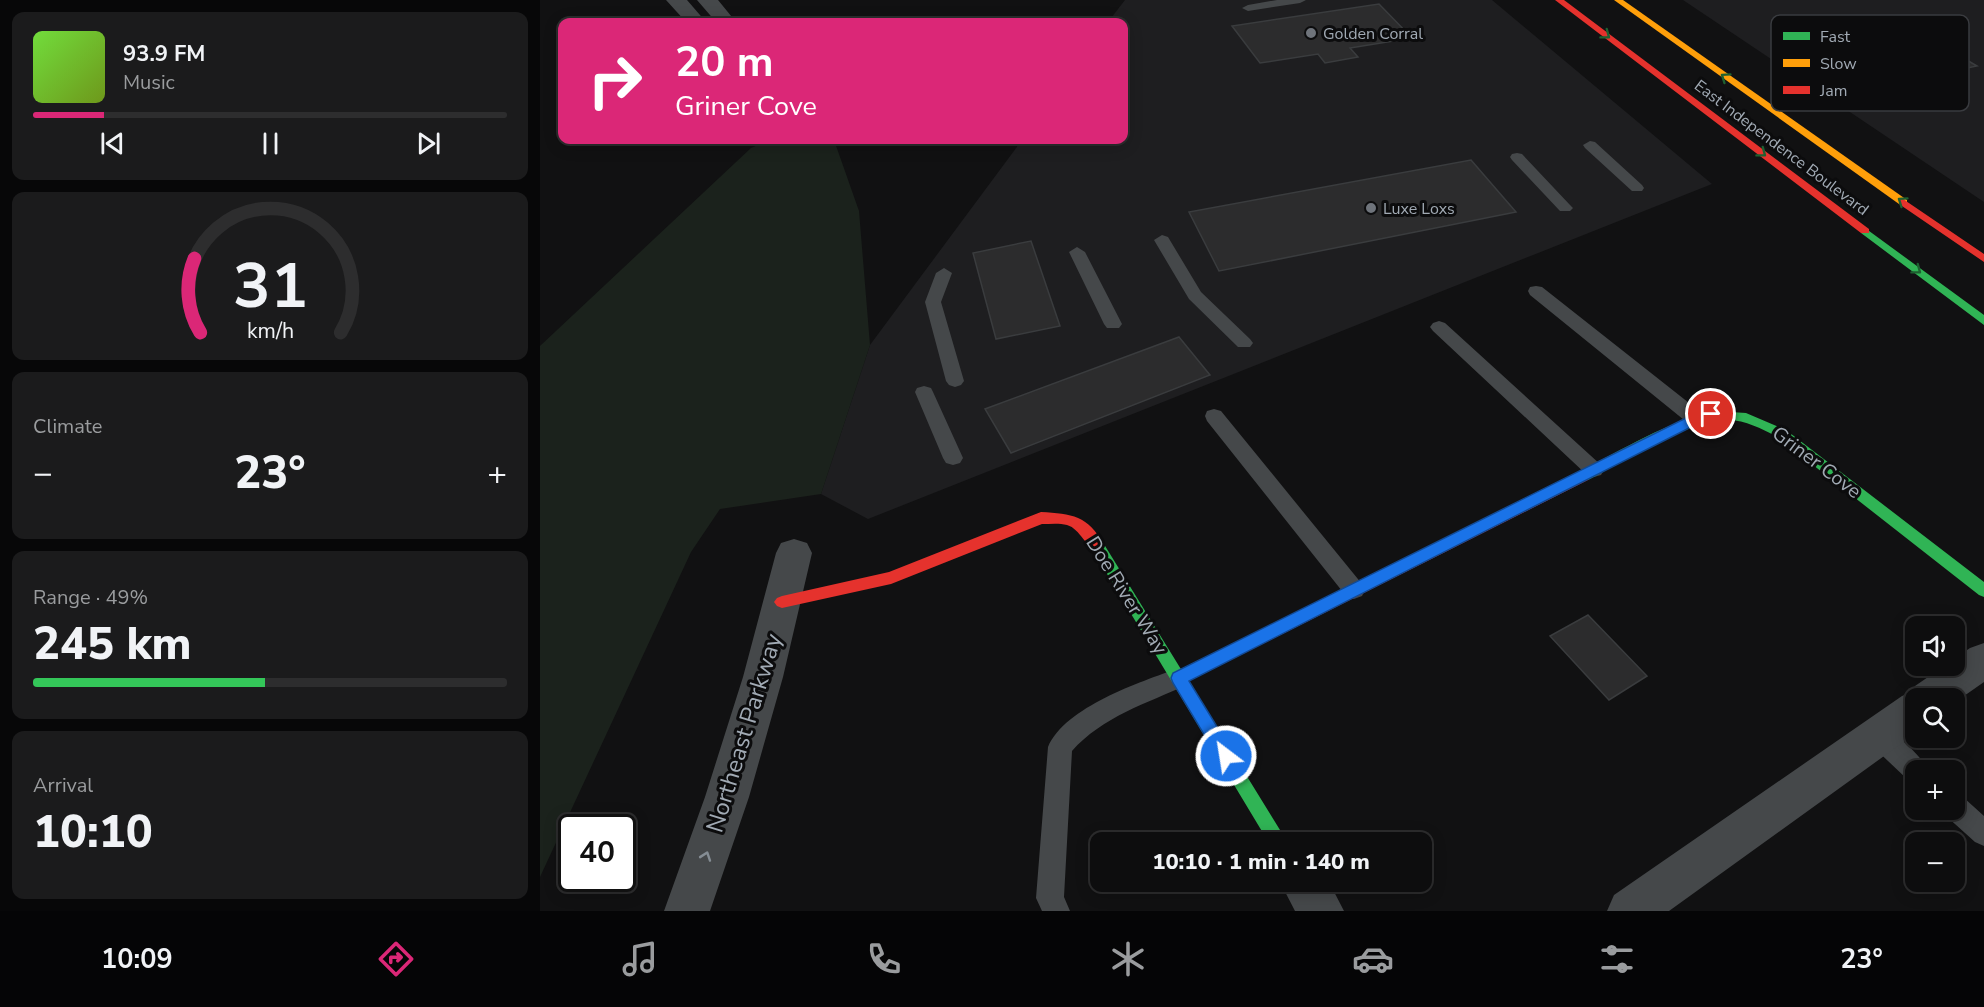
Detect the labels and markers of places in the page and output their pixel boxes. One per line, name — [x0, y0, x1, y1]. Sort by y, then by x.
place label: Golden Corral — [1323, 23, 1423, 45]
marker: Golden Corral — [1304, 26, 1318, 40]
place label: Luxe Loxs — [1383, 198, 1455, 220]
marker: Luxe Loxs — [1364, 201, 1378, 215]
pin — [1685, 388, 1736, 439]

